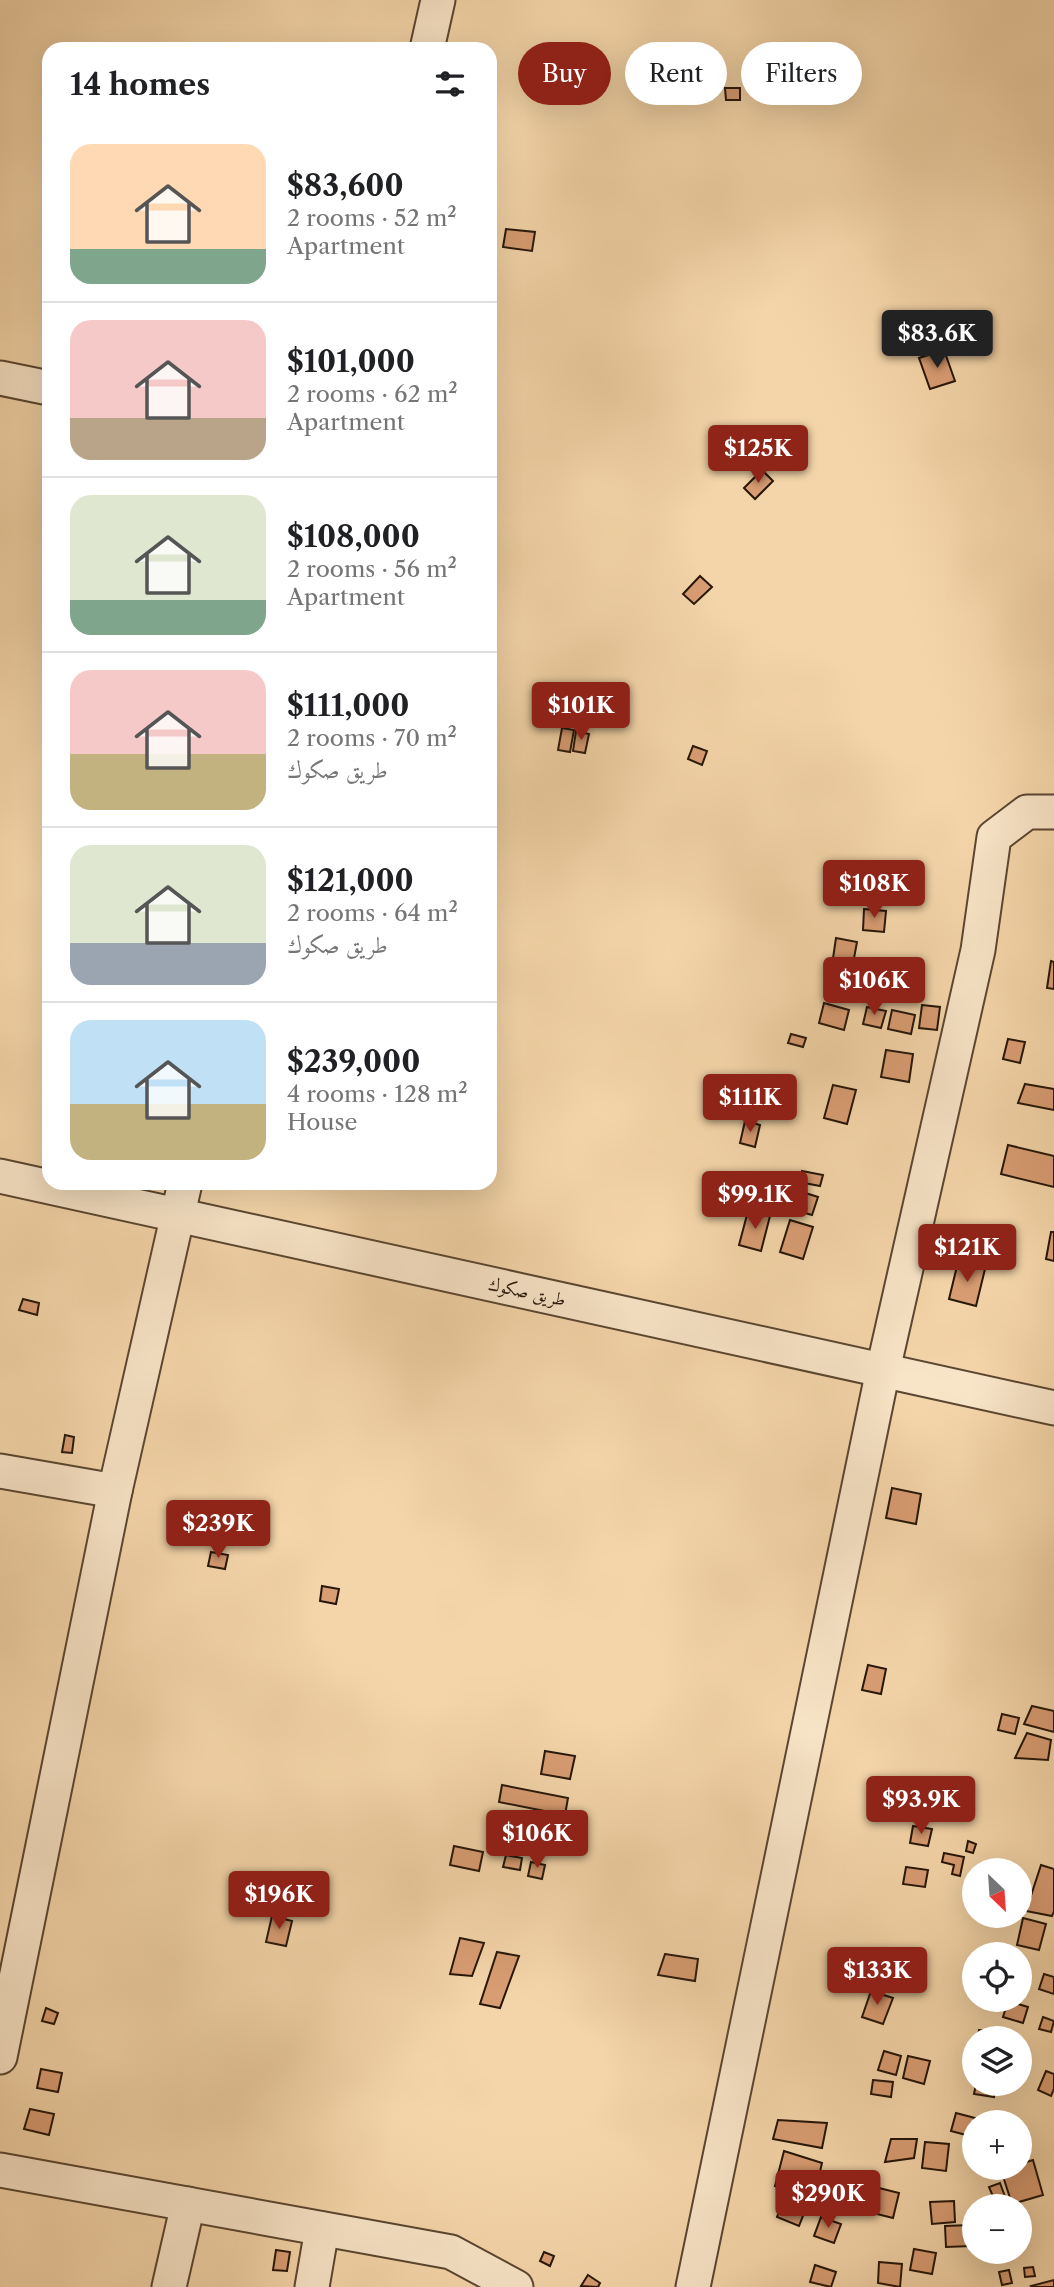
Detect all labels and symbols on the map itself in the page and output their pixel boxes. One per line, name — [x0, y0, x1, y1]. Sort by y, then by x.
pin: $83.6K — [880, 310, 994, 370]
pin: $125K — [709, 426, 807, 485]
pin: $101K — [532, 682, 630, 742]
pin: $108K — [825, 860, 923, 920]
pin: $106K — [825, 958, 923, 1017]
pin: $111K — [701, 1074, 799, 1134]
pin: $99.1K — [698, 1172, 812, 1231]
pin: $121K — [918, 1224, 1016, 1284]
street label: طريق صكوك — [486, 1273, 568, 1312]
pin: $239K — [169, 1500, 267, 1560]
pin: $93.9K — [864, 1776, 978, 1836]
pin: $106K — [488, 1811, 586, 1870]
north arrow — [962, 1858, 1032, 1928]
pin: $196K — [230, 1871, 328, 1931]
pin: $133K — [828, 1948, 926, 2007]
pin: $290K — [779, 2170, 877, 2230]

